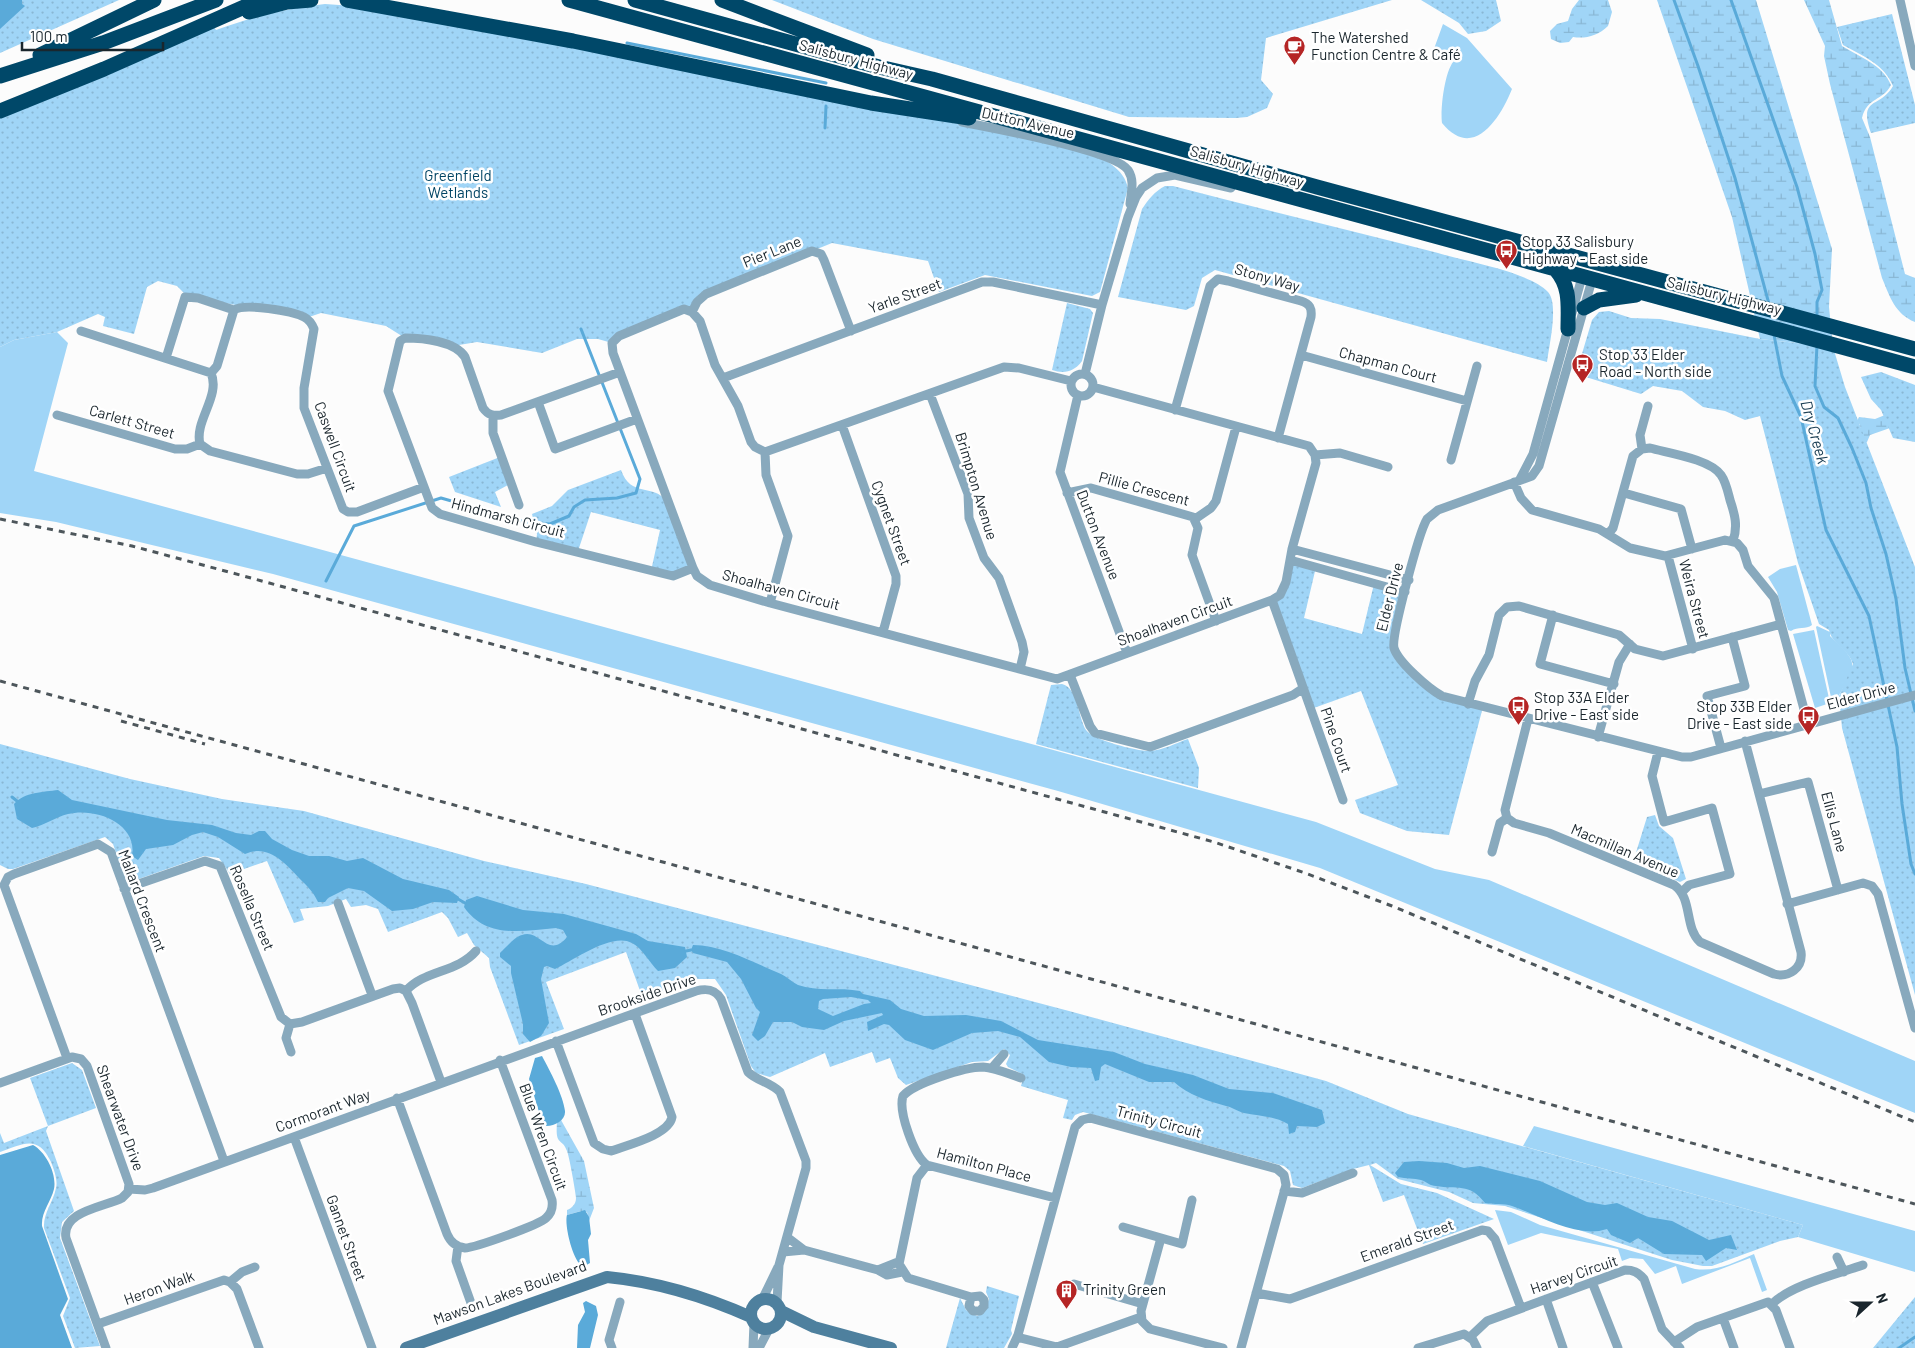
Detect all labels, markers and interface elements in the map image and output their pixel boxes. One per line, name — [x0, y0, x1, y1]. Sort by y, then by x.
scale bar — [22, 20, 164, 52]
text: 100 m — [30, 27, 68, 45]
place label: The Watershed Function Centre & Café — [1311, 28, 1461, 63]
street label: Salisbury Highway — [797, 35, 915, 83]
cafe icon: The Watershed Function Centre & Café — [1283, 35, 1307, 66]
street label: Dutton Avenue — [980, 103, 1076, 141]
street label: Salisbury Highway — [1188, 141, 1306, 191]
park label: Greenfield Wetlands — [424, 166, 492, 201]
street label: Pier Lane — [740, 231, 803, 271]
place label: Stop 33 Salisbury Highway - East side — [1522, 232, 1648, 267]
bus stop icon: Stop 33 Salisbury Highway - East side — [1494, 239, 1518, 270]
street label: Stony Way — [1233, 259, 1302, 295]
street label: Salisbury Highway — [1665, 272, 1784, 318]
street label: Yarle Street — [866, 274, 944, 317]
street label: Chapman Court — [1337, 342, 1439, 386]
place label: Stop 33 Elder Road - North side — [1599, 345, 1712, 380]
bus stop icon: Stop 33 Elder Road - North side — [1571, 352, 1595, 383]
water label: Dry Creek — [1797, 398, 1834, 466]
street label: Caswell Circuit — [311, 399, 361, 495]
street label: Carlett Street — [87, 400, 177, 442]
street label: Brimpton Avenue — [952, 430, 1002, 542]
street label: Pillie Crescent — [1097, 467, 1192, 509]
street label: Cygnet Street — [868, 478, 916, 568]
street label: Dutton Avenue — [1074, 487, 1124, 582]
street label: Hindmarsh Circuit — [449, 493, 567, 541]
street label: Weira Street — [1676, 557, 1714, 640]
street label: Elder Drive — [1372, 560, 1406, 633]
street label: Shoalhaven Circuit — [720, 565, 842, 613]
street label: Shoalhaven Circuit — [1115, 591, 1235, 649]
street label: Elder Drive — [1824, 677, 1897, 713]
place label: Stop 33A Elder Drive - East side — [1534, 688, 1639, 723]
bus stop icon: Stop 33A Elder Drive - East side — [1506, 695, 1530, 726]
place label: Stop 33B Elder Drive - East side — [1687, 697, 1793, 732]
bus stop icon: Stop 33B Elder Drive - East side — [1796, 704, 1820, 735]
street label: Pine Court — [1317, 705, 1357, 775]
street label: Ellis Lane — [1818, 789, 1852, 854]
street label: Macmillan Avenue — [1569, 819, 1682, 881]
street label: Mallard Crescent — [115, 847, 171, 954]
street label: Rosella Street — [227, 862, 279, 953]
street label: Brookside Drive — [595, 969, 698, 1019]
street label: Shearwater Drive — [93, 1062, 148, 1173]
street label: Blue Wren Circuit — [516, 1081, 572, 1193]
street label: Cormorant Way — [273, 1085, 373, 1136]
street label: Trinity Circuit — [1115, 1101, 1204, 1141]
street label: Hamilton Place — [935, 1143, 1034, 1185]
street label: Gannet Street — [323, 1192, 371, 1283]
street label: Emerald Street — [1358, 1215, 1456, 1265]
street label: Harvey Circuit — [1528, 1251, 1620, 1297]
street label: Mawson Lakes Boulevard — [431, 1256, 589, 1328]
street label: Heron Walk — [121, 1266, 197, 1308]
building icon: Trinity Green — [1055, 1278, 1079, 1309]
north arrow — [1845, 1278, 1895, 1328]
place label: Trinity Green — [1083, 1280, 1166, 1298]
text: N — [1873, 1291, 1892, 1306]

